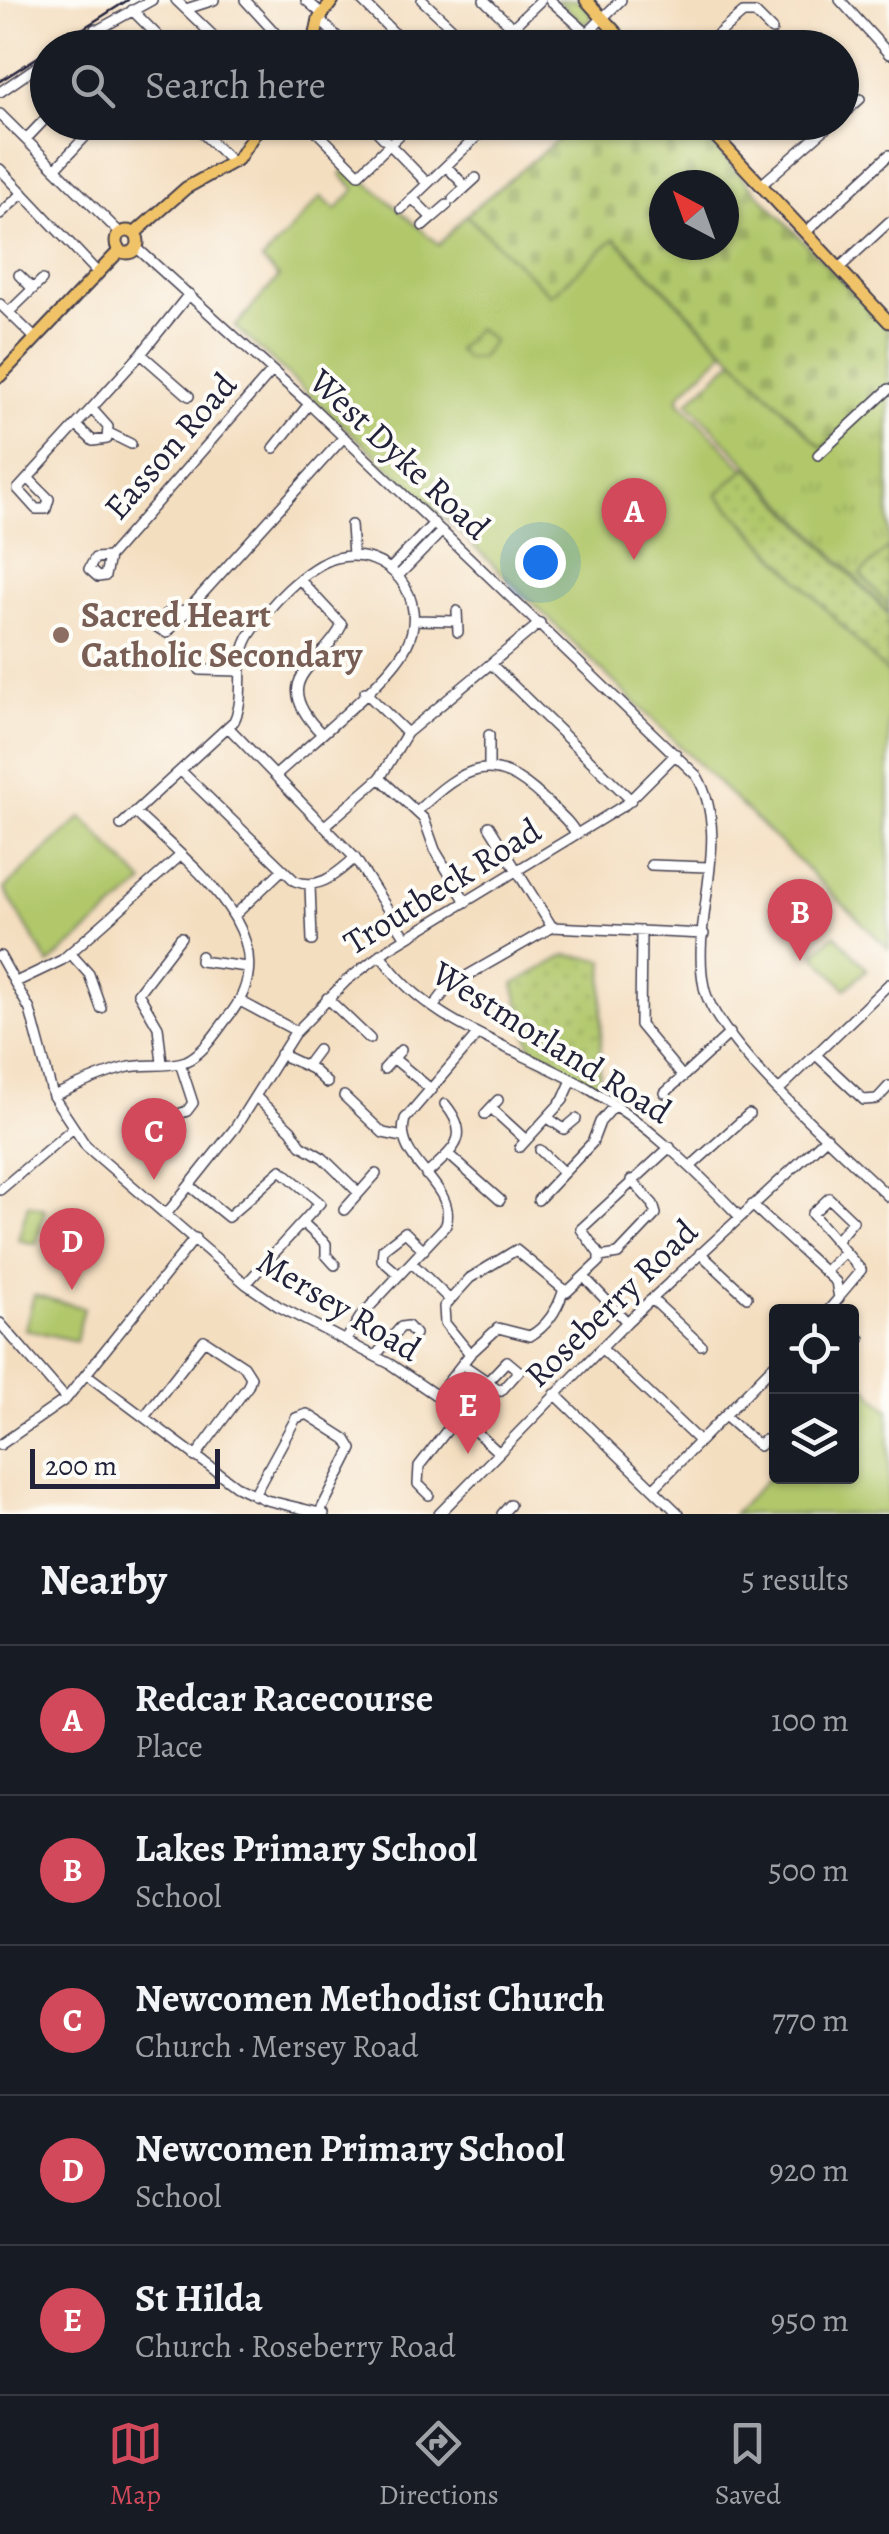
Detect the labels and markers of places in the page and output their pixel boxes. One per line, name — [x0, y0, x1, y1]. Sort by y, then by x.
pin: A — [602, 478, 666, 560]
place label: Sacred Heart Catholic Secondary — [81, 591, 363, 679]
marker: Sacred Heart Catholic Secondary — [50, 624, 72, 646]
pin: B — [768, 878, 832, 961]
pin: C — [122, 1098, 186, 1180]
pin: D — [40, 1208, 104, 1290]
pin: E — [436, 1372, 500, 1454]

